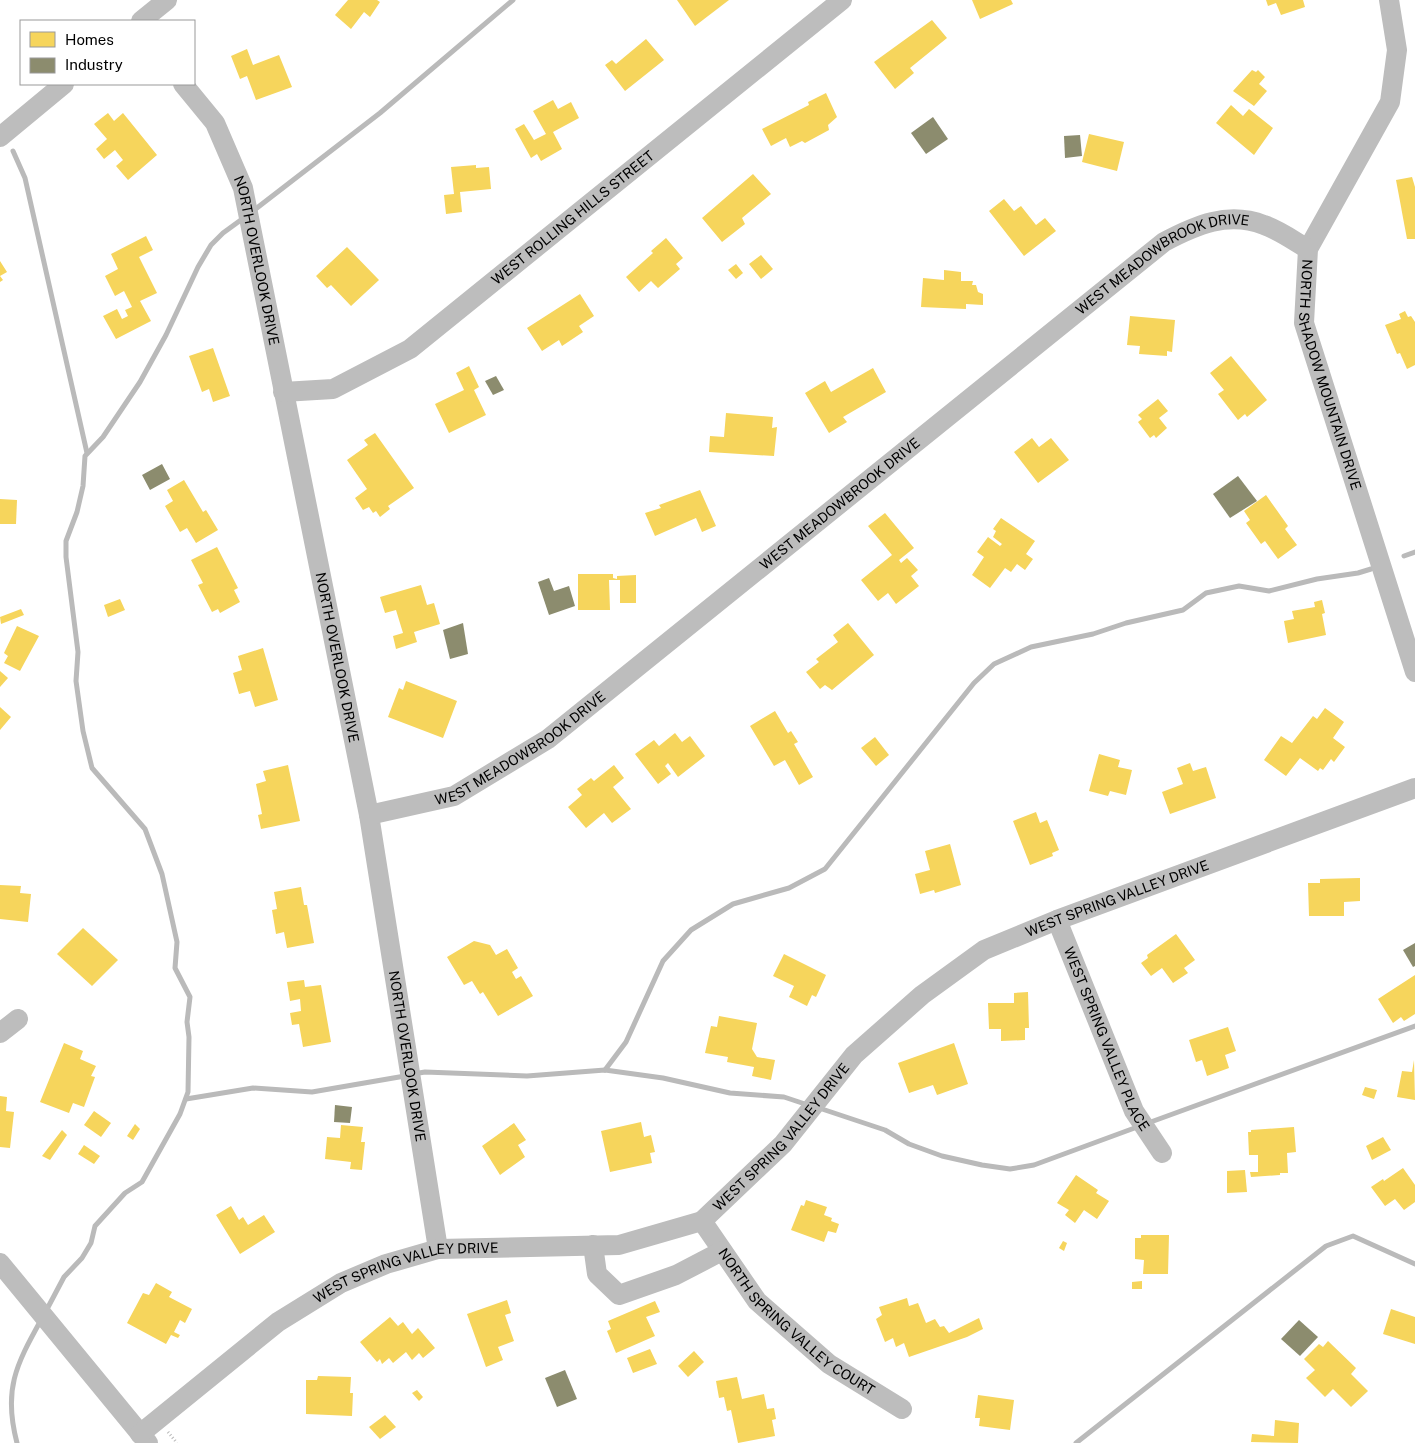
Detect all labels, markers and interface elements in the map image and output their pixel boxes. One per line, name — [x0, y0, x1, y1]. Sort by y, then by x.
legend — [20, 20, 195, 85]
text: Homes — [65, 31, 114, 48]
text: Industry — [65, 56, 123, 73]
street label: WEST ROLLING HILLS STREET — [488, 147, 657, 288]
street label: NORTH OVERLOOK DRIVE — [231, 173, 282, 347]
street label: WEST MEADOWBROOK DRIVE — [1073, 211, 1250, 318]
street label: NORTH SHADOW MOUNTAIN DRIVE — [1296, 259, 1365, 492]
street label: WEST MEADOWBROOK DRIVE — [757, 434, 923, 573]
street label: NORTH OVERLOOK DRIVE — [312, 571, 362, 744]
street label: WEST MEADOWBROOK DRIVE — [433, 688, 609, 808]
street label: WEST SPRING VALLEY DRIVE — [1023, 857, 1211, 940]
street label: WEST SPRING VALLEY PLACE — [1061, 945, 1153, 1134]
street label: NORTH OVERLOOK DRIVE — [386, 970, 429, 1143]
street label: WEST SPRING VALLEY DRIVE — [710, 1060, 852, 1214]
street label: WEST SPRING VALLEY DRIVE — [310, 1240, 499, 1306]
street label: NORTH SPRING VALLEY COURT — [715, 1245, 878, 1398]

